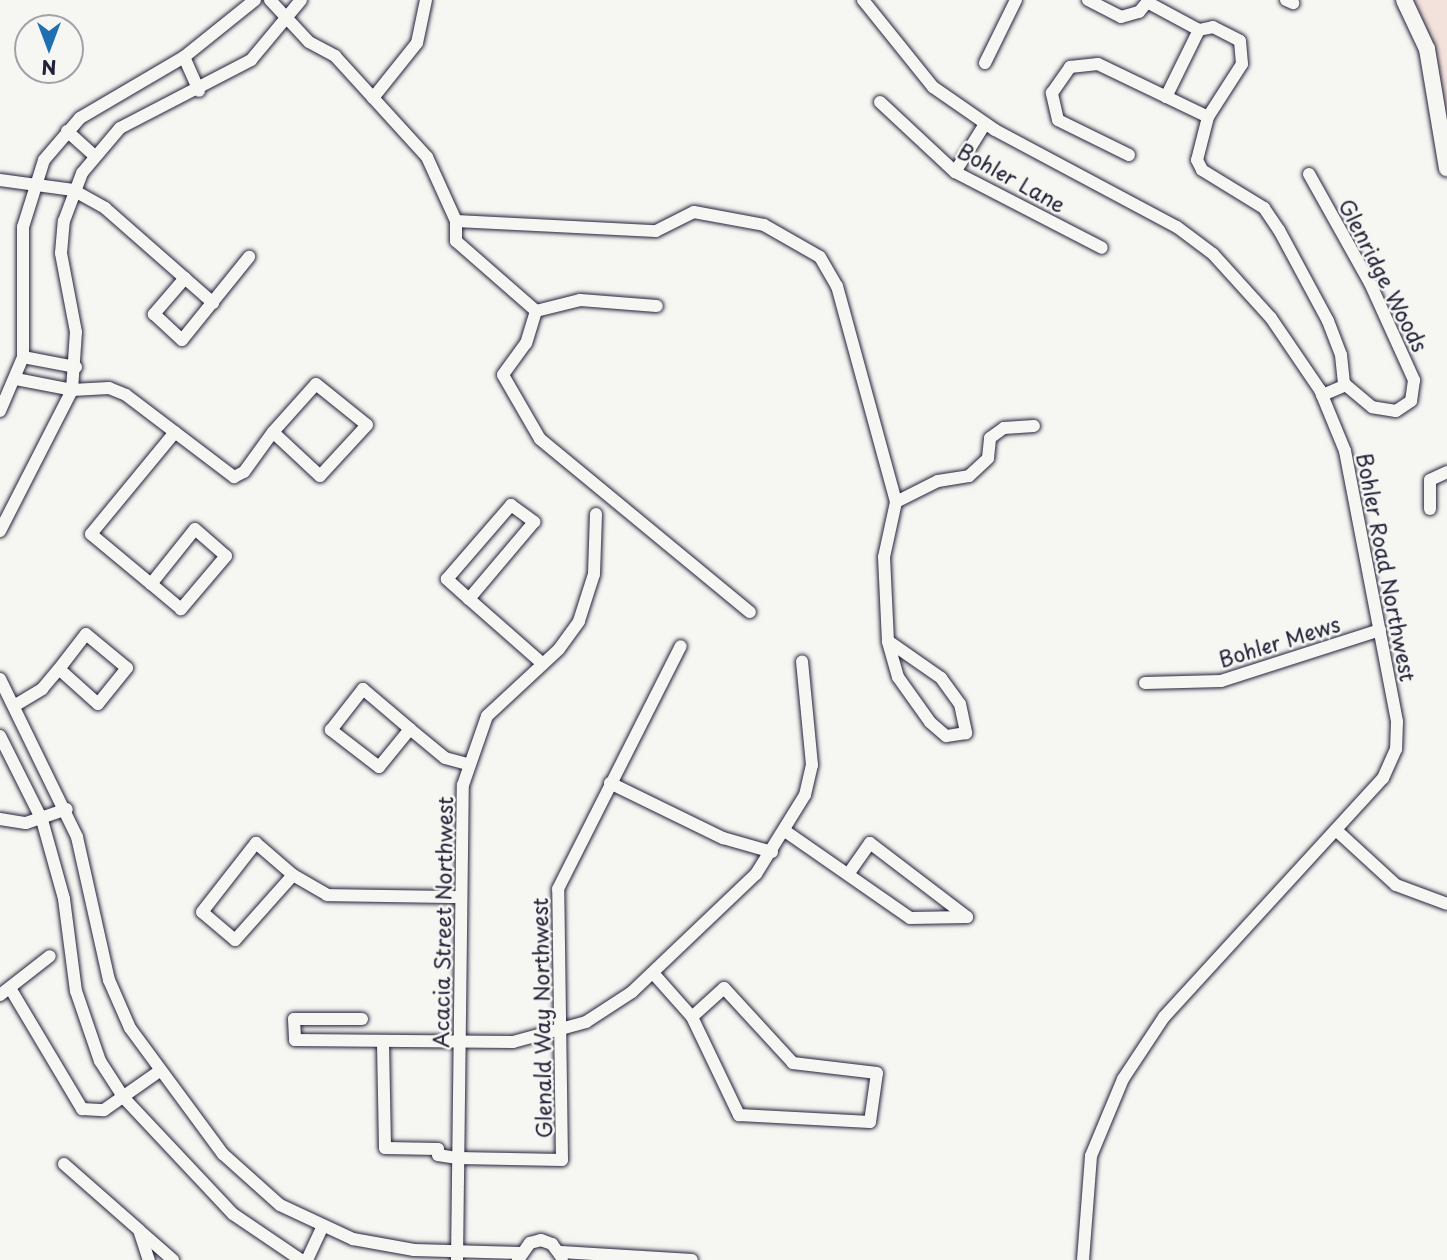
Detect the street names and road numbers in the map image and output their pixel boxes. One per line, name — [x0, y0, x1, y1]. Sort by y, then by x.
street label: Bohler Lane — [953, 137, 1071, 217]
street label: Glenridge Woods — [1334, 194, 1434, 356]
street label: Bohler Road Northwest — [1352, 450, 1422, 684]
street label: Bohler Mews — [1214, 610, 1344, 672]
street label: Acacia Street Northwest — [427, 796, 457, 1048]
street label: Glenald Way Northwest — [526, 897, 556, 1139]

